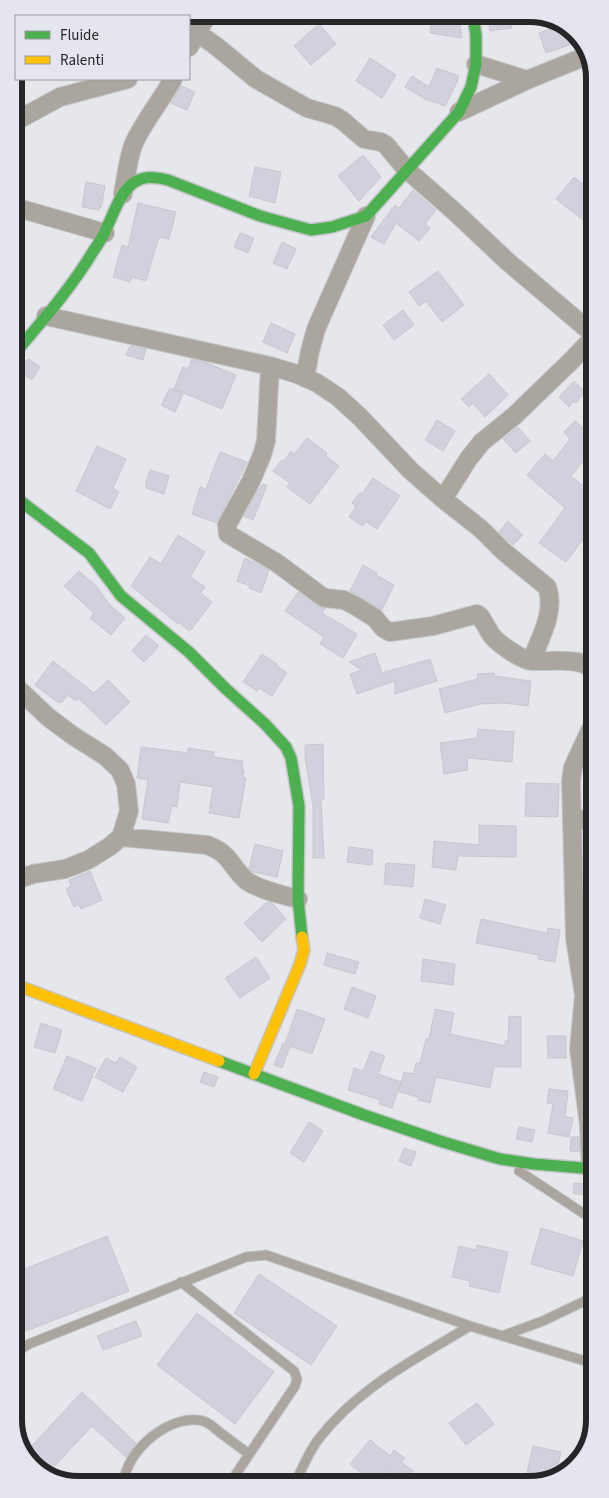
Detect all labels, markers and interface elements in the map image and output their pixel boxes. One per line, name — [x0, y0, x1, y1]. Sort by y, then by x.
legend — [15, 15, 190, 80]
text: Fluide — [60, 25, 99, 46]
text: Ralenti — [60, 50, 104, 71]

